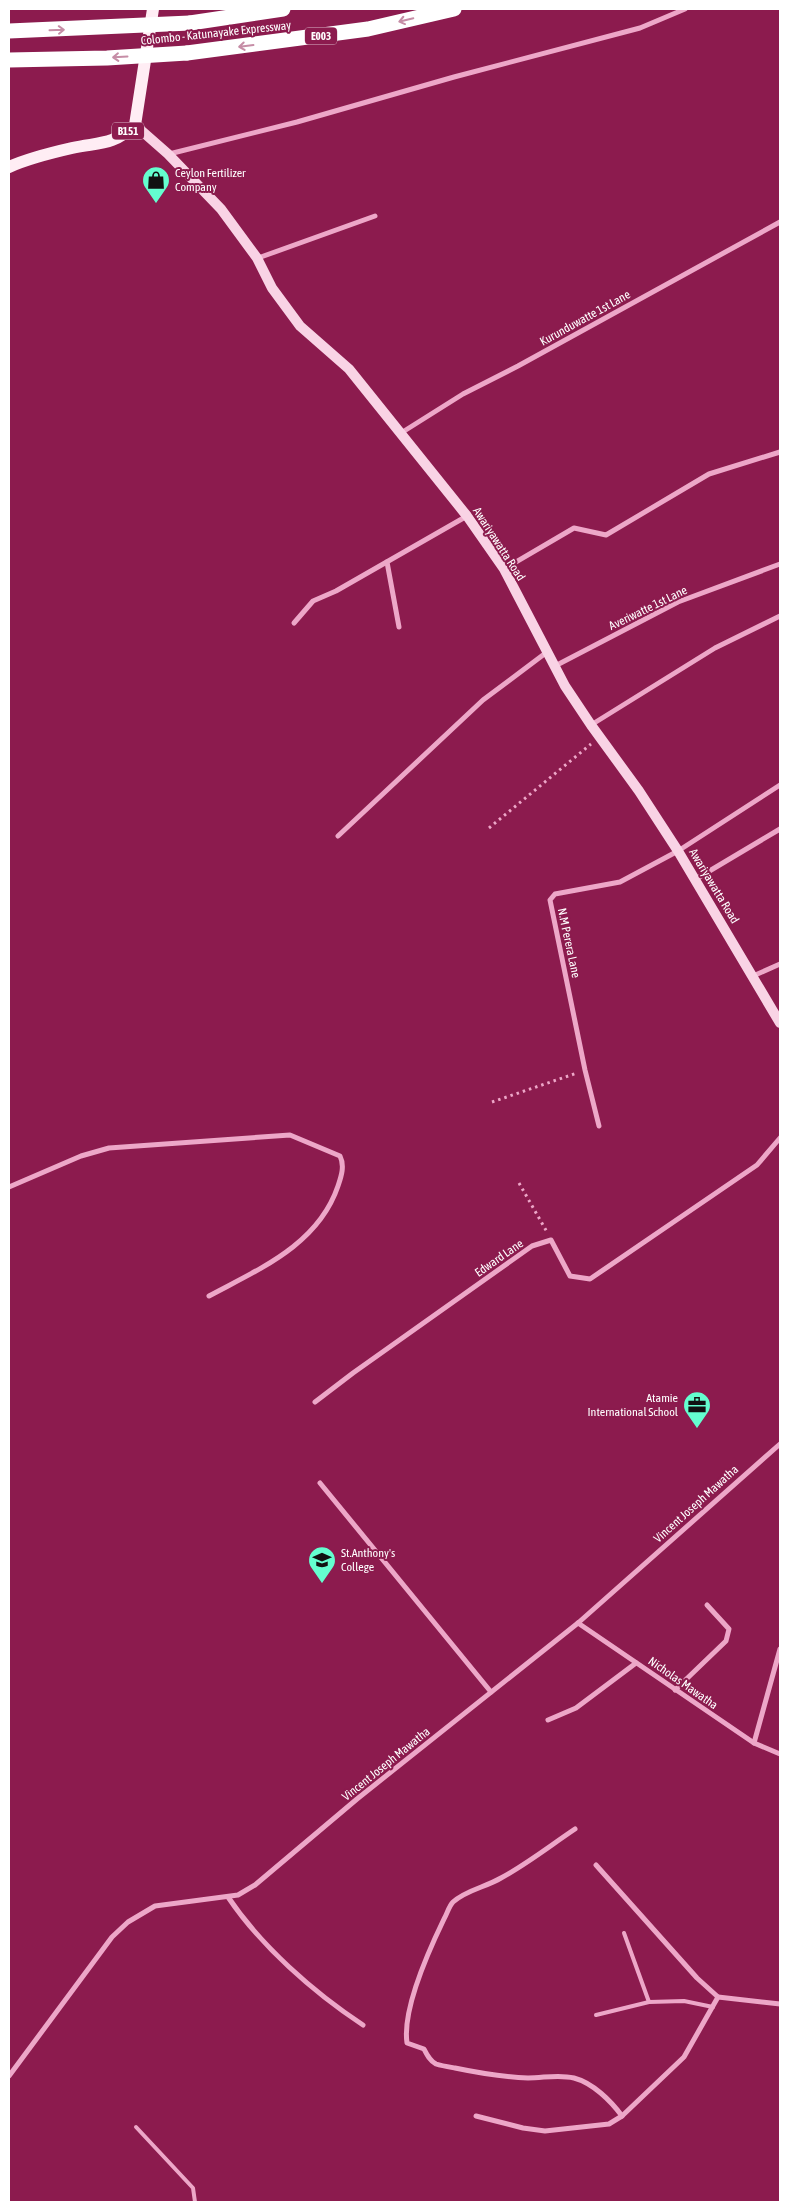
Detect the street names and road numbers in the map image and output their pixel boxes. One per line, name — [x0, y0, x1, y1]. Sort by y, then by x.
street label: Colombo - Katunayake Expressway — [140, 18, 292, 48]
road number: E003 — [305, 28, 337, 44]
road number: B151 — [112, 122, 144, 140]
street label: Kurunduwatte 1st Lane — [537, 287, 633, 349]
street label: Awariyawatta Road — [470, 505, 528, 583]
street label: Averiwatte 1st Lane — [607, 583, 689, 633]
street label: Awariyawatta Road — [686, 846, 742, 926]
street label: N.M Perera Lane — [555, 907, 583, 979]
street label: Edward Lane — [472, 1236, 526, 1280]
street label: Vincent Joseph Mawatha — [651, 1462, 741, 1546]
street label: Nicholas Mawatha — [646, 1654, 720, 1712]
street label: Vincent Joseph Mawatha — [339, 1724, 433, 1804]

